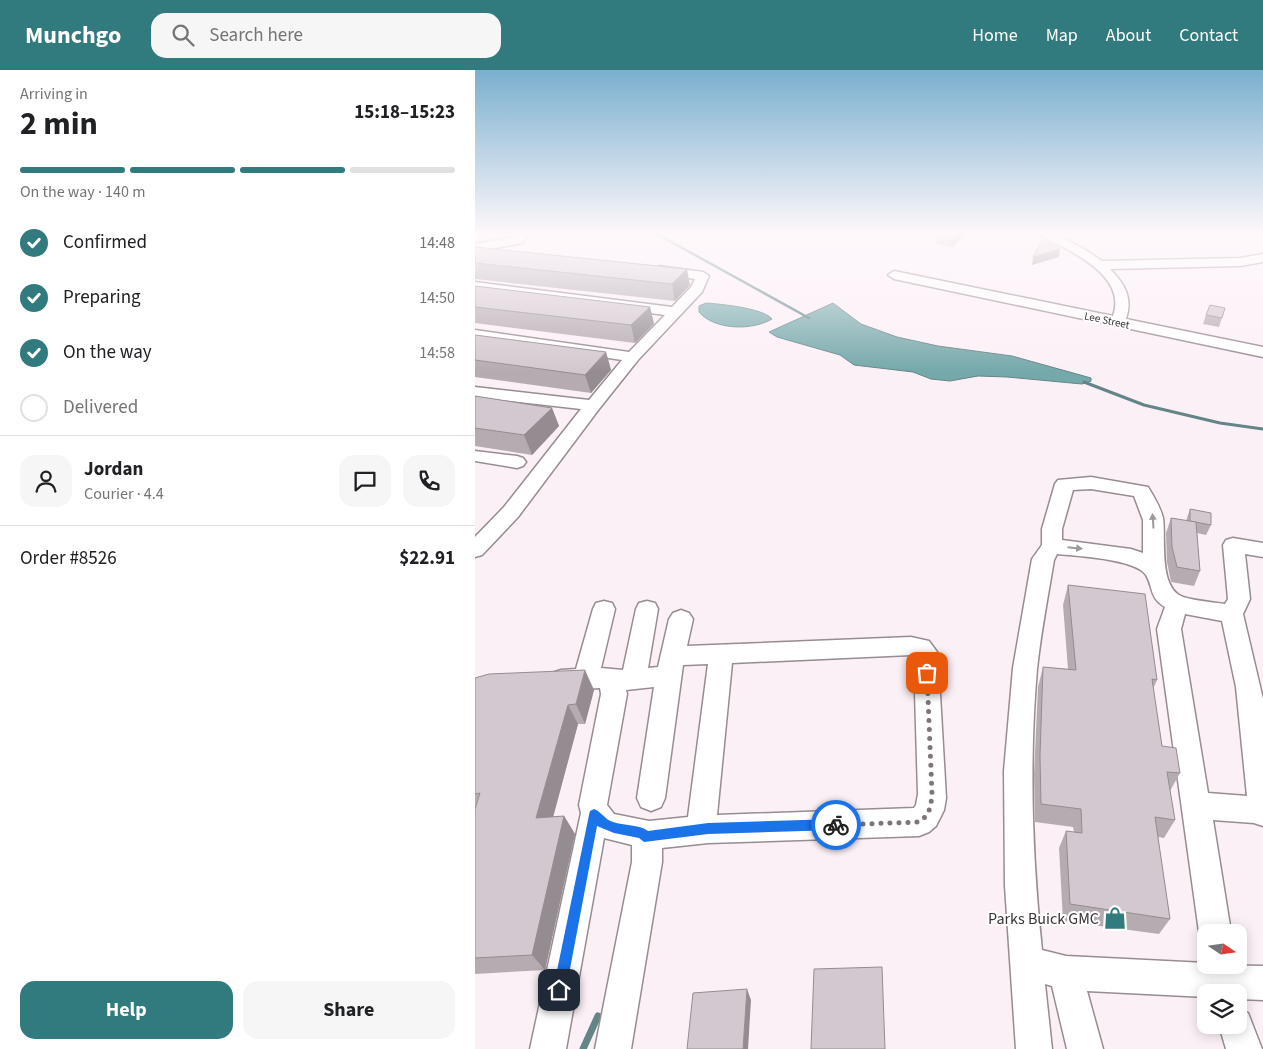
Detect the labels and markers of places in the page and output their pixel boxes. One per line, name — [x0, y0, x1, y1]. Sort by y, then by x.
pin — [906, 652, 948, 694]
shop icon: Parks Buick GMC — [1102, 905, 1128, 931]
place label: Parks Buick GMC — [988, 908, 1099, 930]
pin — [538, 969, 580, 1011]

